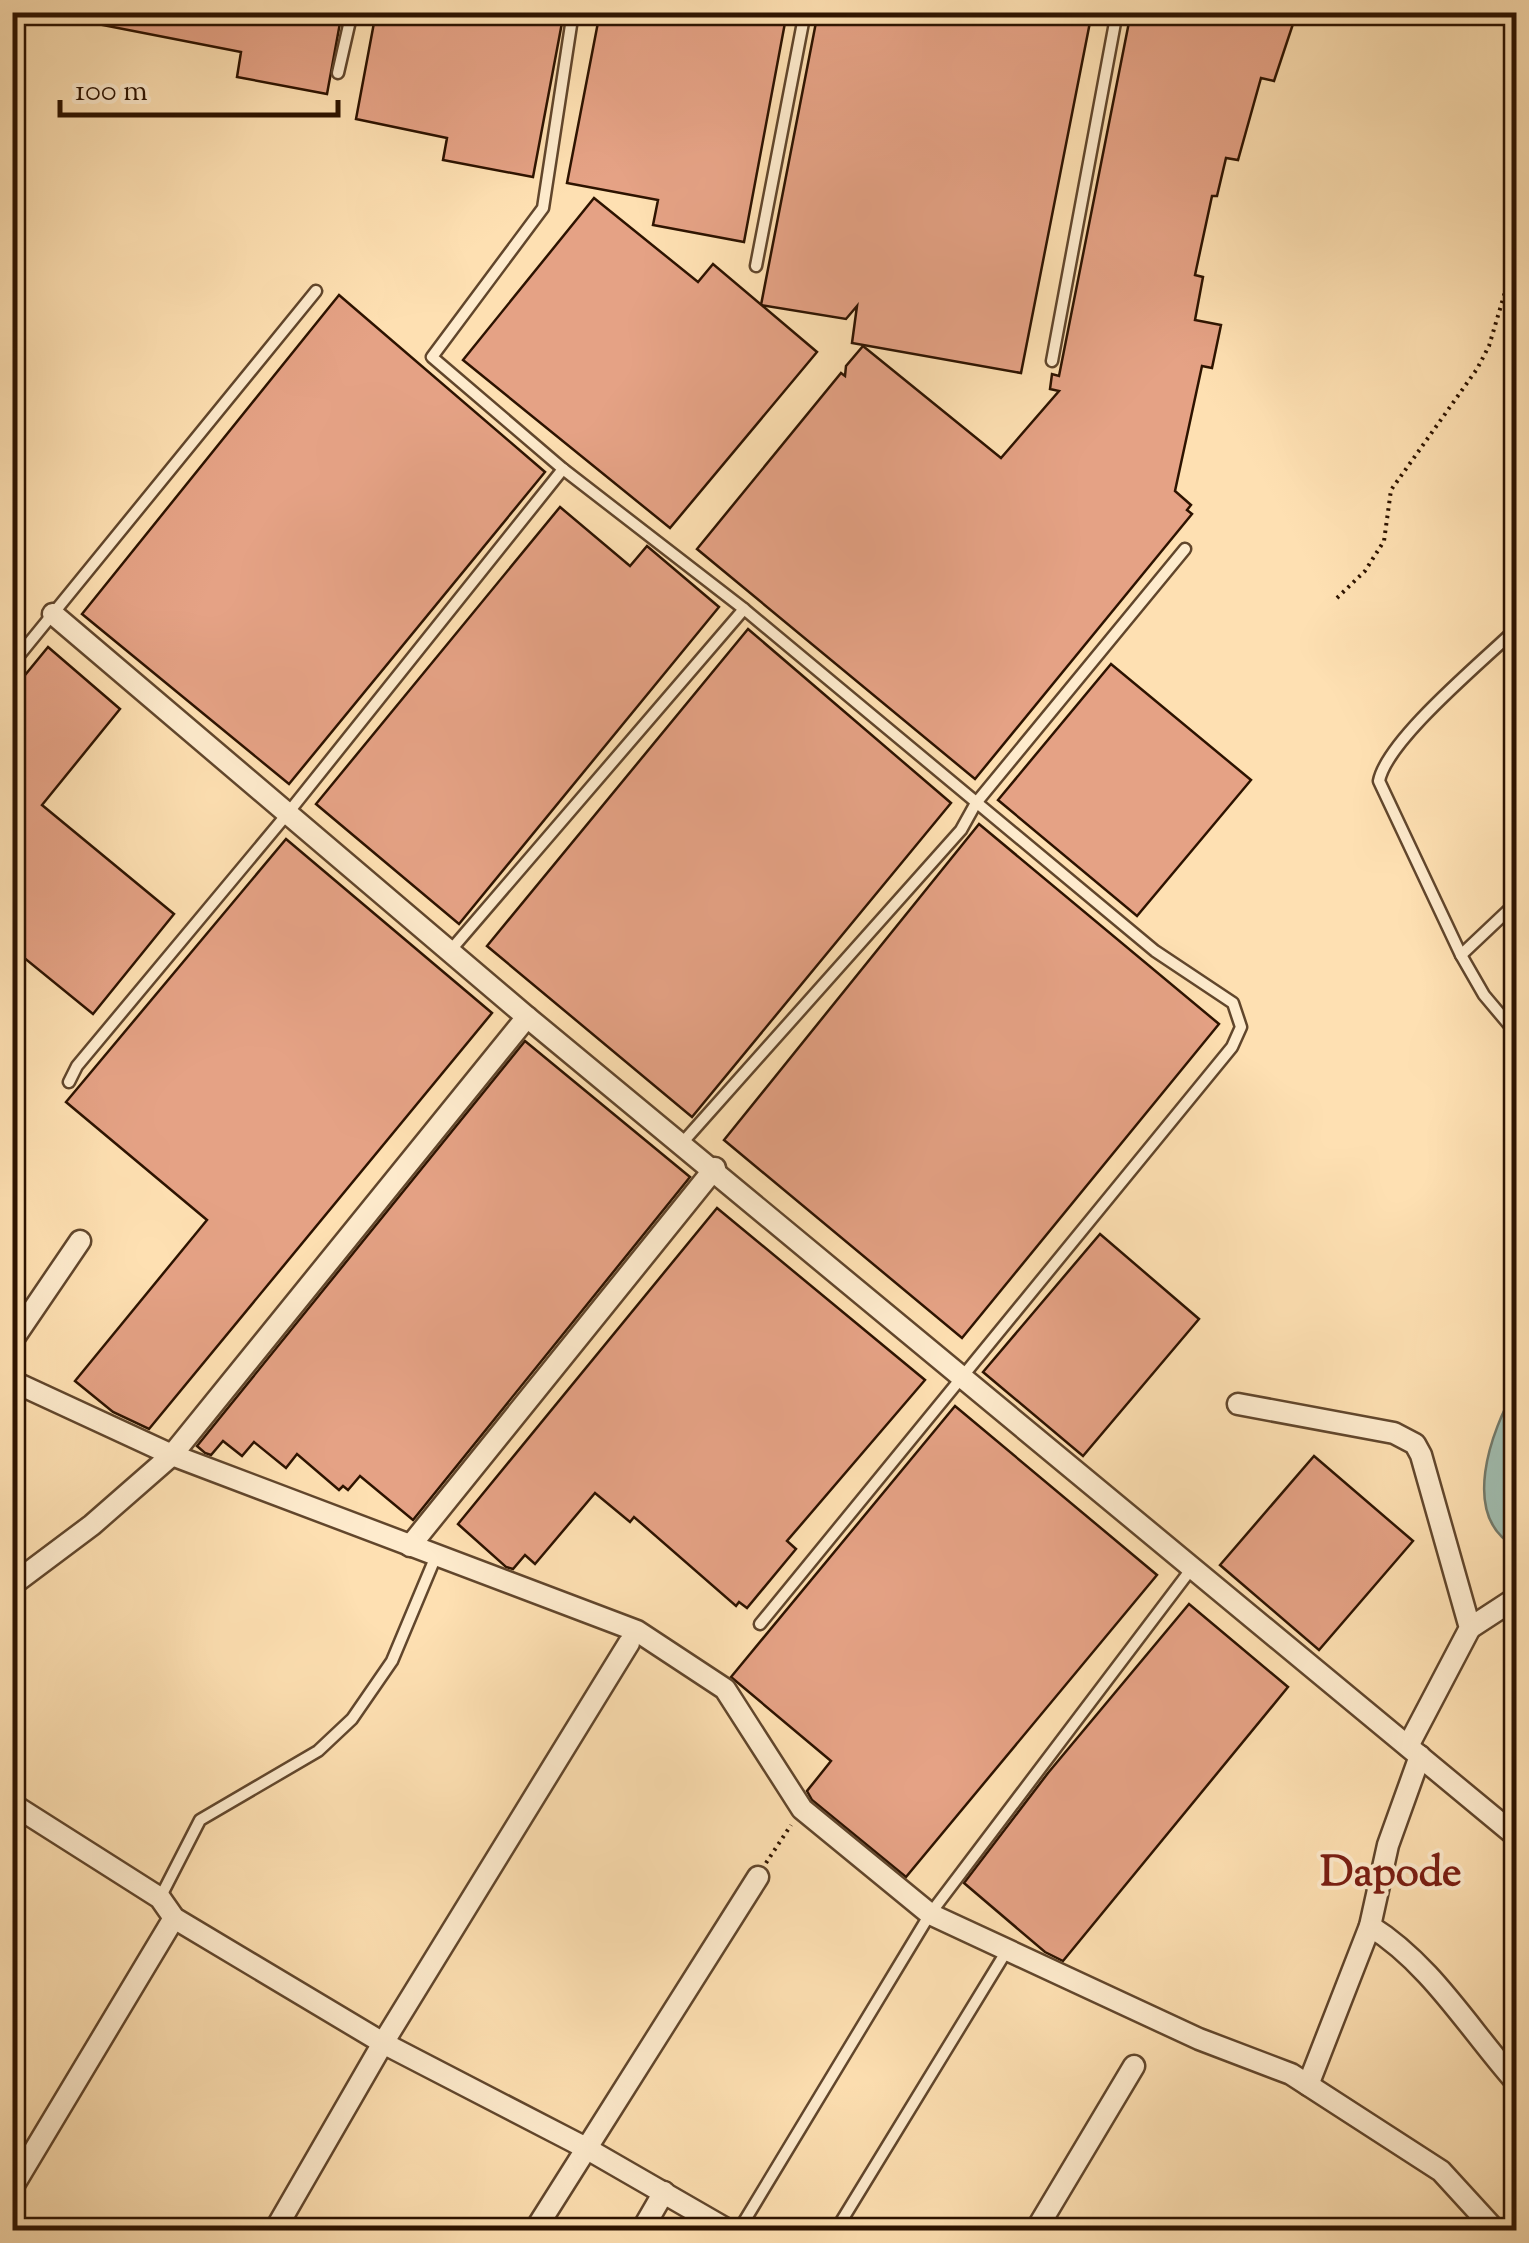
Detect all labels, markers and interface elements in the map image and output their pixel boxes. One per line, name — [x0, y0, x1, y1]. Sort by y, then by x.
scale bar — [60, 55, 338, 117]
text: 100 m — [75, 71, 148, 114]
district label: Dapode — [1320, 1845, 1462, 1905]

